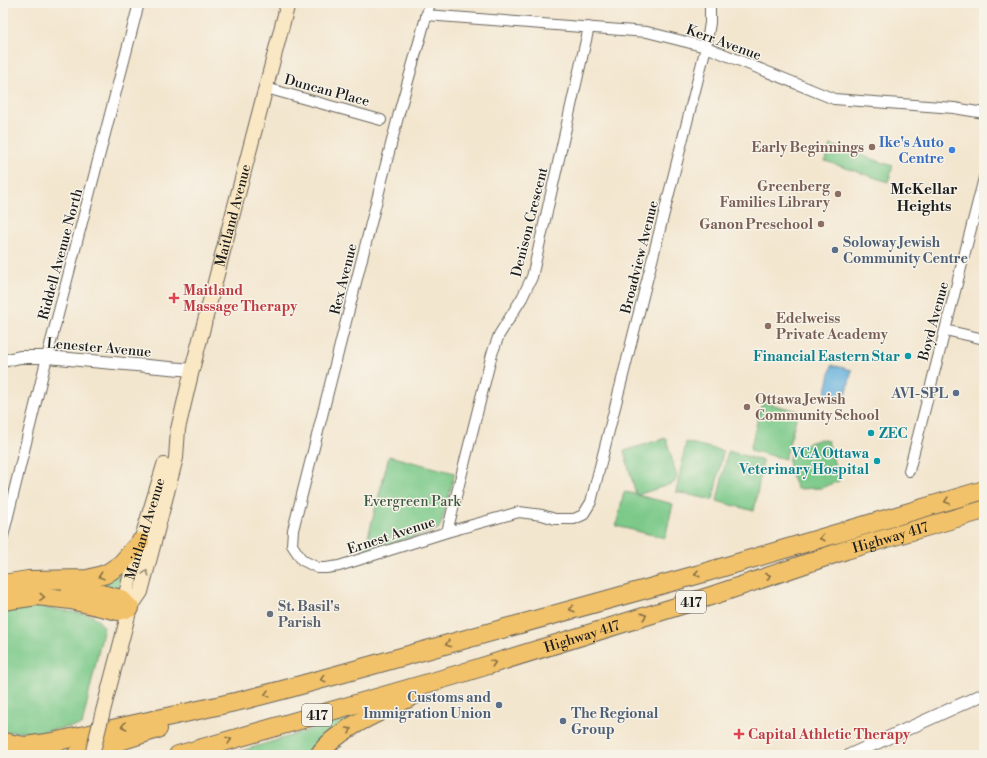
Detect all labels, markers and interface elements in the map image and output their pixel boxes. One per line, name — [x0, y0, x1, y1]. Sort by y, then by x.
street label: Kerr Avenue — [684, 21, 764, 65]
street label: Duncan Place — [282, 71, 371, 111]
place label: Ike's Auto Centre — [879, 134, 944, 168]
place label: Early Beginnings — [751, 139, 864, 157]
marker: Early Beginnings — [867, 142, 877, 152]
marker: Ike's Auto Centre — [947, 145, 957, 155]
street label: Maitland Avenue — [211, 162, 255, 269]
street label: Denison Crescent — [508, 166, 552, 279]
place label: Greenberg Families Library — [720, 178, 831, 212]
district label: McKellar Heights — [890, 180, 958, 216]
street label: Riddell Avenue North — [35, 186, 87, 322]
marker: Greenberg Families Library — [833, 189, 843, 199]
street label: Broadview Avenue — [617, 199, 663, 317]
place label: Ganon Preschool — [699, 216, 813, 234]
marker: Ganon Preschool — [816, 219, 826, 229]
place label: Soloway Jewish Community Centre — [843, 234, 969, 268]
street label: Rex Avenue — [326, 242, 361, 317]
marker: Soloway Jewish Community Centre — [830, 245, 840, 255]
street label: Boyd Avenue — [915, 280, 953, 364]
place label: Maitland Massage Therapy — [183, 282, 298, 316]
marker: Maitland Massage Therapy — [168, 292, 180, 304]
place label: Edelweiss Private Academy — [776, 310, 889, 344]
marker: Edelweiss Private Academy — [763, 321, 773, 331]
street label: Lenester Avenue — [46, 334, 152, 362]
place label: Financial Eastern Star — [753, 348, 900, 366]
marker: Financial Eastern Star — [903, 351, 913, 361]
place label: AVI-SPL — [890, 385, 948, 403]
marker: AVI-SPL — [951, 388, 961, 398]
place label: Ottawa Jewish Community School — [755, 391, 880, 425]
marker: Ottawa Jewish Community School — [742, 402, 752, 412]
place label: ZEC — [879, 425, 907, 443]
marker: ZEC — [866, 428, 876, 438]
place label: VCA Ottawa Veterinary Hospital — [738, 445, 869, 479]
marker: VCA Ottawa Veterinary Hospital — [872, 456, 882, 466]
street label: Maitland Avenue — [122, 476, 170, 582]
park label: Evergreen Park — [364, 493, 461, 511]
one-way arrow — [943, 496, 950, 505]
street label: Ernest Avenue — [345, 513, 438, 559]
street label: Highway 417 — [850, 519, 931, 558]
one-way arrow — [819, 533, 826, 542]
one-way arrow — [694, 569, 701, 578]
one-way arrow — [141, 570, 150, 577]
one-way arrow — [98, 571, 105, 579]
one-way arrow — [764, 573, 771, 581]
road number: 417 — [676, 591, 706, 613]
one-way arrow — [39, 592, 45, 601]
place label: St. Basil's Parish — [278, 598, 340, 632]
one-way arrow — [569, 604, 576, 613]
marker: St. Basil's Parish — [265, 609, 275, 619]
one-way arrow — [640, 612, 647, 621]
street label: Highway 417 — [542, 617, 622, 657]
one-way arrow — [445, 639, 452, 648]
one-way arrow — [489, 660, 496, 668]
one-way arrow — [320, 674, 327, 683]
place label: Customs and Immigration Union — [363, 689, 491, 723]
one-way arrow — [264, 690, 270, 698]
marker: Customs and Immigration Union — [494, 700, 504, 710]
road number: 417 — [302, 704, 332, 726]
place label: The Regional Group — [571, 705, 659, 739]
marker: The Regional Group — [558, 716, 568, 726]
one-way arrow — [121, 721, 127, 729]
place label: Capital Athletic Therapy — [748, 726, 911, 744]
one-way arrow — [345, 727, 352, 734]
marker: Capital Athletic Therapy — [733, 728, 745, 740]
one-way arrow — [225, 736, 232, 745]

